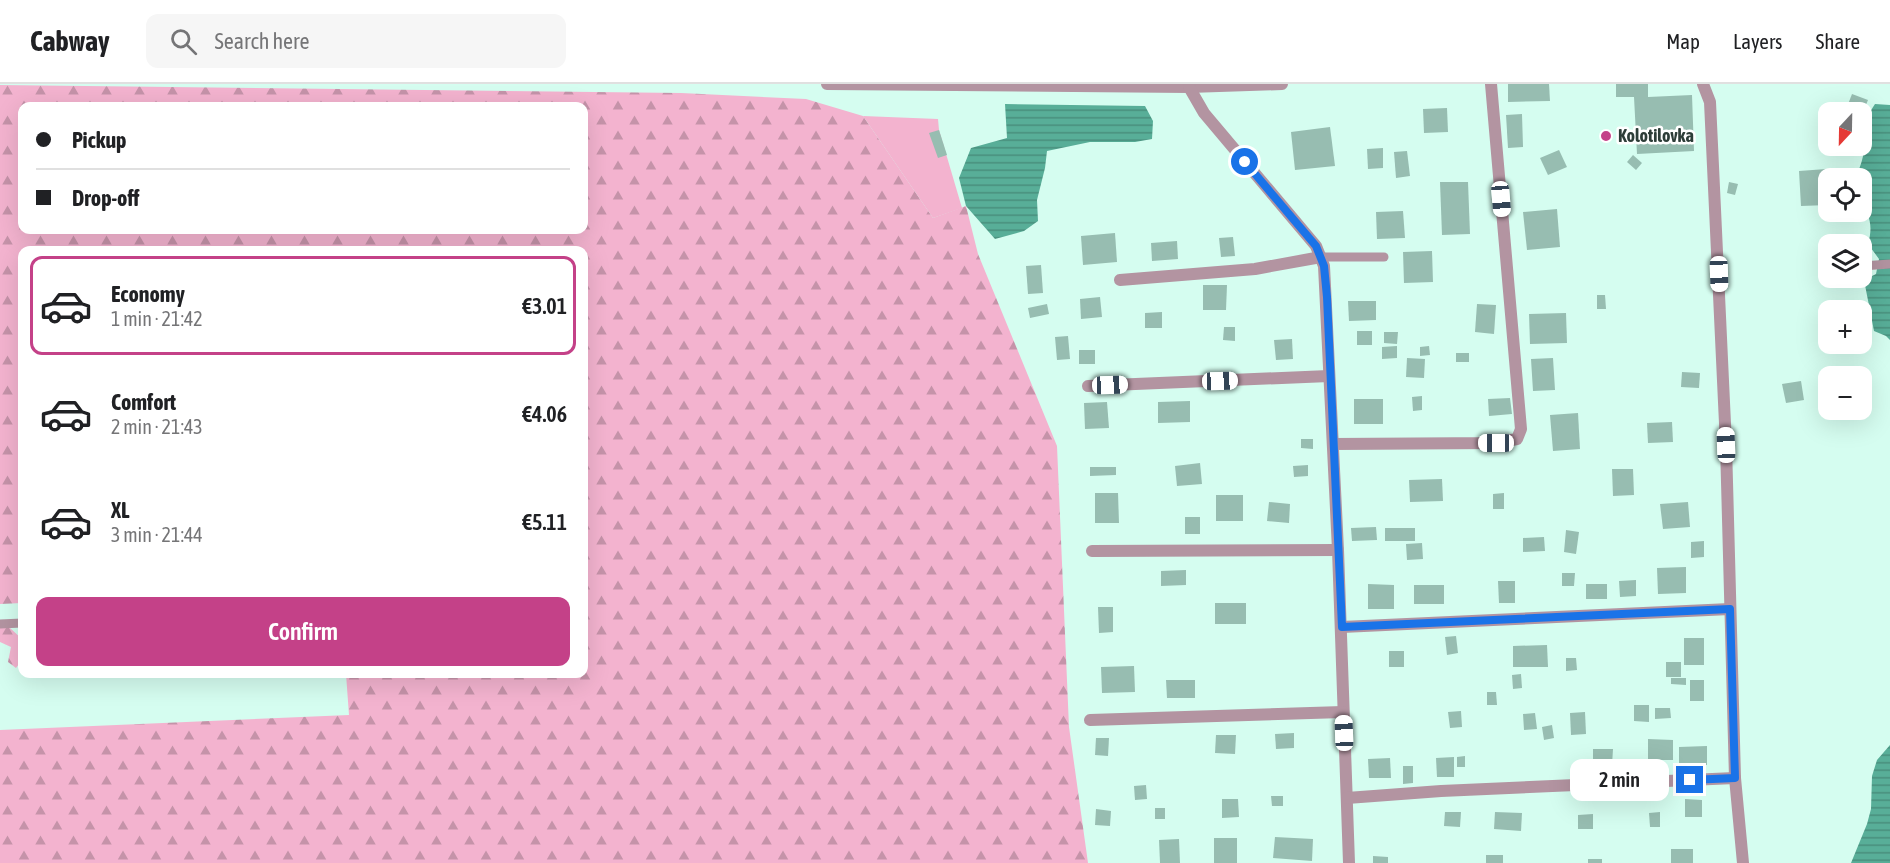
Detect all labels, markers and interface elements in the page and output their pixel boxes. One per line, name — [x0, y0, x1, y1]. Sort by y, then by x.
search box — [146, 14, 566, 68]
text: Cabway — [30, 25, 110, 57]
icon: search — [167, 25, 200, 58]
text: Search here — [215, 28, 310, 54]
text: Map — [1666, 29, 1700, 53]
text: Layers — [1733, 29, 1783, 53]
text: Share — [1816, 29, 1860, 53]
north arrow — [1818, 102, 1872, 156]
map controls — [1818, 102, 1872, 420]
place label: Kolotilovka — [1618, 125, 1694, 146]
text: Pickup — [72, 127, 127, 153]
marker: Kolotilovka — [1599, 129, 1613, 143]
route start — [1231, 148, 1258, 175]
button: locate — [1818, 168, 1872, 222]
car — [1490, 180, 1512, 218]
text: Drop-off — [72, 185, 139, 211]
button: layers — [1818, 234, 1872, 288]
car — [1709, 256, 1729, 292]
icon: car — [39, 279, 93, 333]
text: Economy — [111, 281, 185, 307]
text: €3.01 — [522, 293, 567, 319]
button: + — [1818, 300, 1872, 354]
text: 1 min · 21:42 — [111, 307, 203, 330]
button: − — [1818, 366, 1872, 420]
car — [1202, 371, 1238, 391]
car — [1092, 375, 1128, 395]
icon: car — [39, 387, 93, 441]
text: Comfort — [111, 389, 176, 415]
text: €4.06 — [522, 401, 567, 427]
text: 2 min · 21:43 — [111, 415, 203, 438]
car — [1716, 427, 1736, 463]
car — [1478, 434, 1514, 452]
icon: car — [39, 495, 93, 549]
text: XL — [111, 497, 129, 523]
text: €5.11 — [522, 509, 567, 535]
text: 3 min · 21:44 — [111, 523, 203, 546]
button: Confirm — [36, 597, 570, 666]
car — [1334, 715, 1354, 751]
callout: 2 min — [1570, 759, 1669, 801]
route end — [1676, 766, 1703, 793]
text: 2 min — [1599, 768, 1640, 791]

